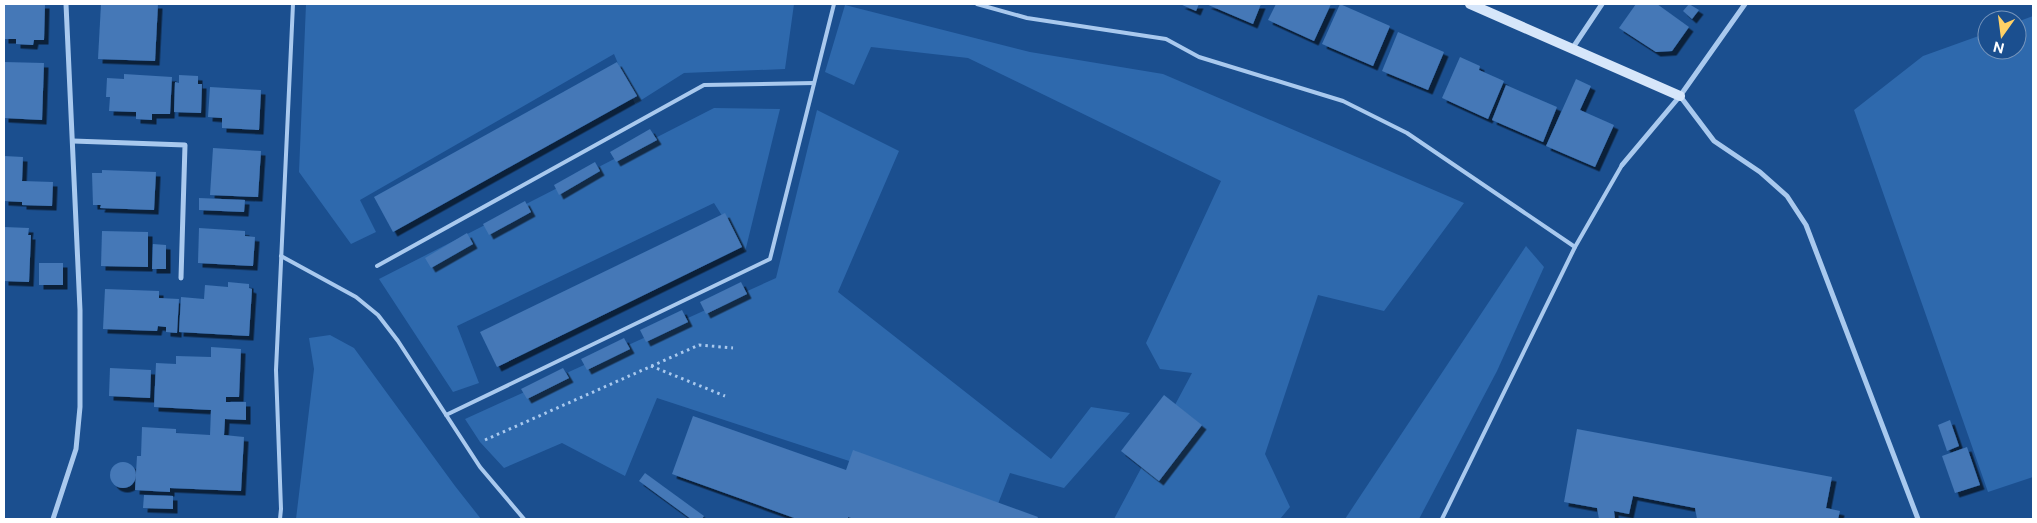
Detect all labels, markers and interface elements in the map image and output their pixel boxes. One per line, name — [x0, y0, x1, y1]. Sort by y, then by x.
north arrow — [1977, 10, 2027, 60]
text: N — [1992, 39, 2006, 57]

